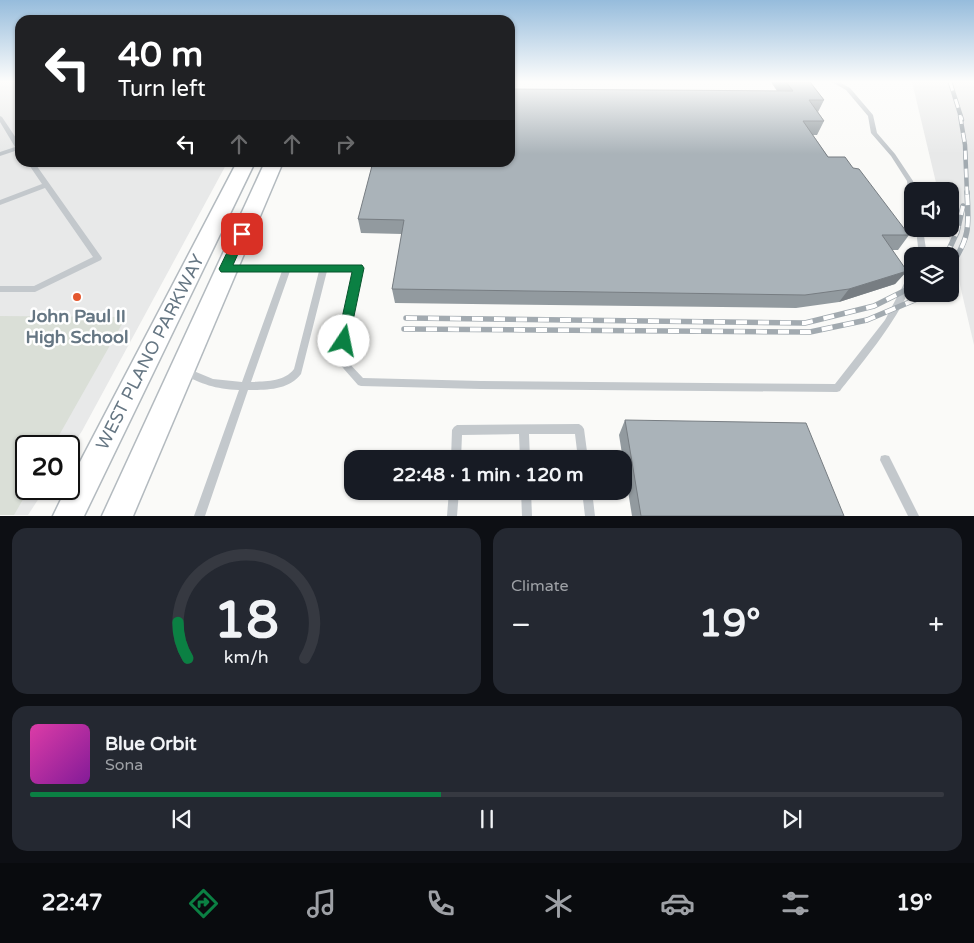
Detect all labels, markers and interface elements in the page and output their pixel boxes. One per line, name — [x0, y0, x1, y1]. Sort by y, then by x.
text: 40 m — [118, 34, 203, 76]
icon: left — [35, 35, 100, 100]
text: Turn left — [118, 76, 206, 102]
icon: left — [172, 130, 200, 158]
icon: ahead — [225, 130, 253, 158]
icon: ahead — [278, 130, 306, 158]
icon: right — [331, 130, 359, 158]
map controls — [904, 182, 959, 302]
button: sound — [904, 182, 959, 237]
pin — [221, 213, 263, 255]
icon: arrive — [228, 220, 256, 248]
button: layers — [904, 247, 959, 302]
street label: WEST PLANO PARKWAY — [91, 250, 209, 454]
marker: John Paul II High School — [71, 291, 83, 303]
place label: John Paul II High School — [26, 305, 128, 348]
position arrow — [317, 314, 369, 366]
speed limit sign: 20 — [15, 435, 80, 500]
text: 22:48 · 1 min · 120 m — [392, 464, 584, 486]
text: Climate — [511, 576, 569, 596]
text: 18 — [214, 589, 279, 652]
text: 19° — [699, 601, 761, 647]
text: − — [511, 608, 531, 642]
text: + — [928, 608, 944, 642]
text: km/h — [224, 647, 269, 668]
text: Blue Orbit — [105, 733, 197, 755]
text: Sona — [105, 755, 143, 775]
icon: previous — [168, 805, 196, 833]
icon: pause — [473, 805, 501, 833]
icon: next — [778, 805, 806, 833]
icon: directions — [186, 886, 221, 921]
icon: music — [304, 886, 339, 921]
icon: phone — [423, 886, 458, 921]
icon: climate — [541, 886, 576, 921]
icon: car — [660, 886, 695, 921]
icon: filters — [778, 886, 813, 921]
text: 22:47 — [42, 890, 103, 916]
text: 19° — [896, 890, 932, 916]

